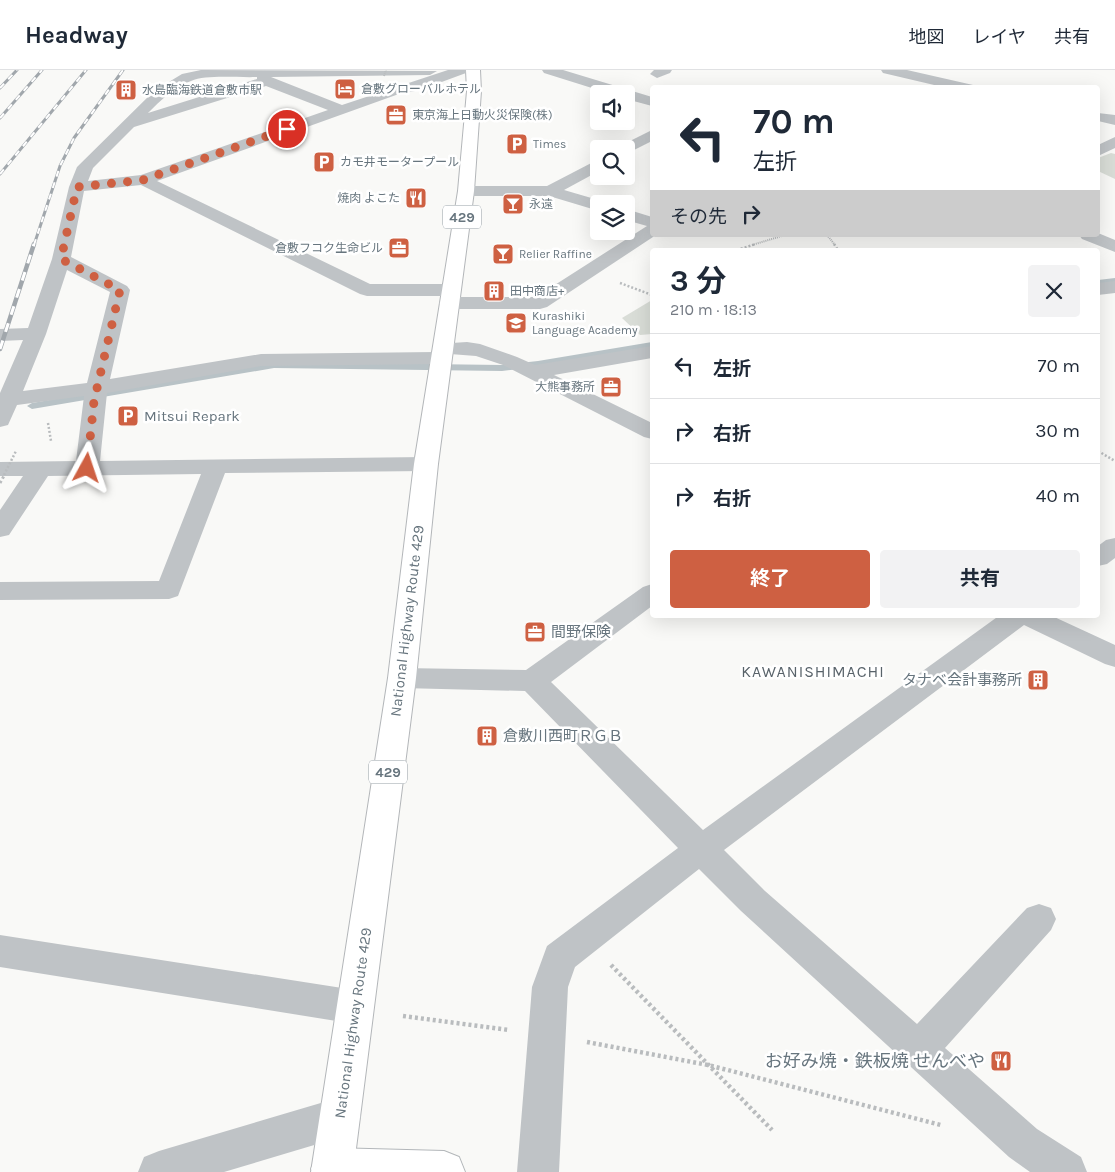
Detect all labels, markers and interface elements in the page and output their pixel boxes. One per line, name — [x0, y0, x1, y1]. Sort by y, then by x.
text: Headway — [25, 21, 128, 49]
text: 地図 — [909, 26, 945, 48]
text: レイヤ — [973, 26, 1026, 48]
text: 共有 — [1054, 26, 1090, 48]
hotel icon: 倉敷グローバルホテル — [333, 77, 357, 101]
building icon: 水島臨海鉄道倉敷市駅 — [114, 78, 138, 102]
place label: 倉敷グローバルホテル — [361, 82, 481, 96]
place label: 水島臨海鉄道倉敷市駅 — [142, 83, 262, 97]
map controls — [590, 85, 635, 240]
button: sound — [590, 85, 635, 130]
text: 70 m — [753, 101, 835, 142]
office icon: 東京海上日動火災保険(株) — [384, 103, 408, 127]
icon: left — [670, 105, 735, 170]
pin — [266, 108, 308, 150]
place label: 東京海上日動火災保険(株) — [412, 108, 553, 122]
icon: arrive — [273, 115, 301, 143]
parking icon: Times — [505, 132, 529, 156]
place label: Times — [533, 137, 566, 151]
button: search — [590, 140, 635, 185]
text: 左折 — [753, 149, 797, 175]
parking icon: カモ井モータープール — [312, 150, 336, 174]
place label: カモ井モータープール — [340, 155, 459, 169]
restaurant icon: 焼肉 よこた — [404, 186, 428, 210]
place label: 焼肉 よこた — [337, 191, 400, 205]
bar icon: 永遠 — [501, 192, 525, 216]
button: layers — [590, 195, 635, 240]
place label: 永遠 — [529, 197, 553, 211]
icon: right — [737, 200, 765, 228]
road number: 429 — [443, 206, 481, 228]
text: その先 — [670, 206, 727, 228]
office icon: 倉敷フコク生命ビル — [387, 236, 411, 260]
place label: 倉敷フコク生命ビル — [275, 241, 383, 255]
bar icon: Relier Raffine — [491, 242, 515, 266]
place label: Relier Raffine — [519, 247, 592, 261]
text: 3 分 — [670, 263, 726, 299]
button: close — [1028, 265, 1080, 317]
building icon: 田中商店+ — [482, 279, 506, 303]
place label: 田中商店+ — [510, 284, 565, 298]
text: 210 m · 18:13 — [670, 300, 757, 319]
place label: Kurashiki Language Academy — [532, 309, 638, 337]
school or university icon: Kurashiki Language Academy — [504, 311, 528, 335]
icon: left — [670, 352, 698, 380]
text: 70 m — [1038, 355, 1080, 377]
text: 左折 — [713, 358, 751, 380]
office icon: 大熊事務所 — [599, 375, 623, 399]
place label: 大熊事務所 — [535, 380, 595, 394]
parking icon: Mitsui Repark — [116, 404, 140, 428]
place label: Mitsui Repark — [144, 407, 240, 425]
icon: right — [670, 417, 698, 445]
text: 30 m — [1035, 420, 1080, 442]
text: 右折 — [713, 423, 751, 445]
position arrow — [60, 441, 112, 493]
icon: right — [670, 482, 698, 510]
text: 40 m — [1036, 485, 1080, 507]
text: 右折 — [713, 488, 751, 510]
street label: National Highway Route 429 — [386, 524, 428, 718]
button: 終了 — [670, 550, 870, 608]
button: 共有 — [880, 550, 1080, 608]
office icon: 間野保険 — [523, 620, 547, 644]
place label: 間野保険 — [551, 623, 611, 641]
district label: KAWANISHIMACHI — [741, 662, 885, 681]
building icon: タナベ会計事務所 — [1026, 668, 1050, 692]
place label: タナベ会計事務所 — [902, 671, 1022, 689]
building icon: 倉敷川西町ＲＧＢ — [475, 724, 499, 748]
place label: 倉敷川西町ＲＧＢ — [503, 727, 623, 745]
road number: 429 — [369, 760, 407, 784]
street label: National Highway Route 429 — [331, 926, 375, 1120]
restaurant icon: お好み焼・鉄板焼 せんべや — [989, 1049, 1013, 1073]
place label: お好み焼・鉄板焼 せんべや — [765, 1050, 985, 1072]

